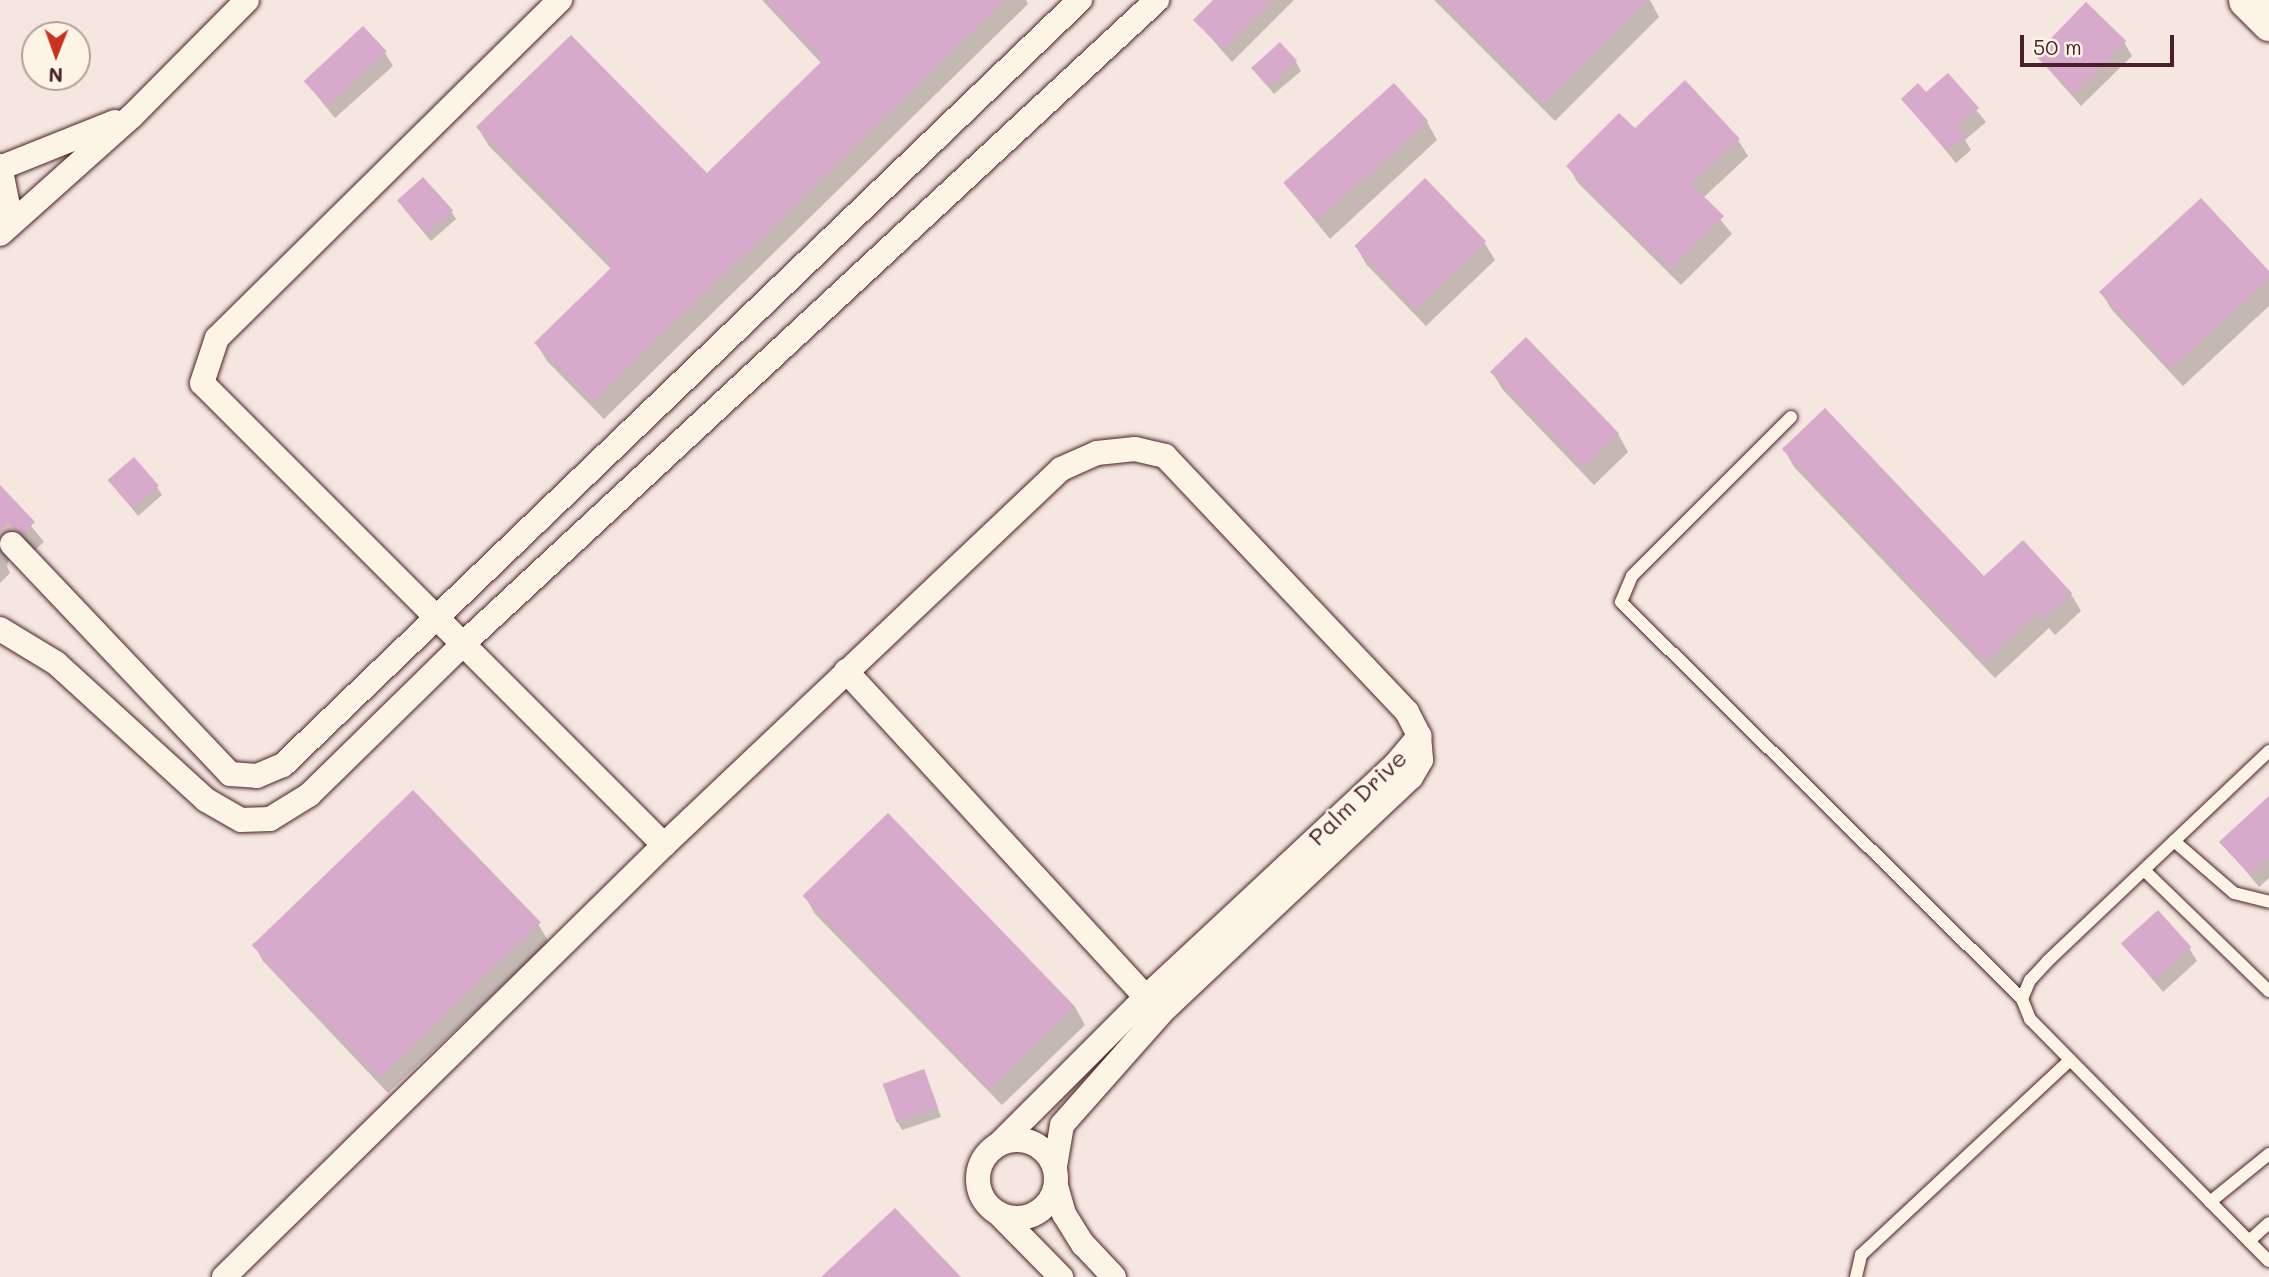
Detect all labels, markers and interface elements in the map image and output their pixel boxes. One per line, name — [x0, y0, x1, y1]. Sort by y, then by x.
north arrow — [21, 21, 91, 91]
scale bar — [2024, 21, 2178, 65]
text: 50 m — [2033, 33, 2082, 60]
text: N — [48, 63, 63, 88]
street label: Palm Drive — [1302, 743, 1412, 851]

